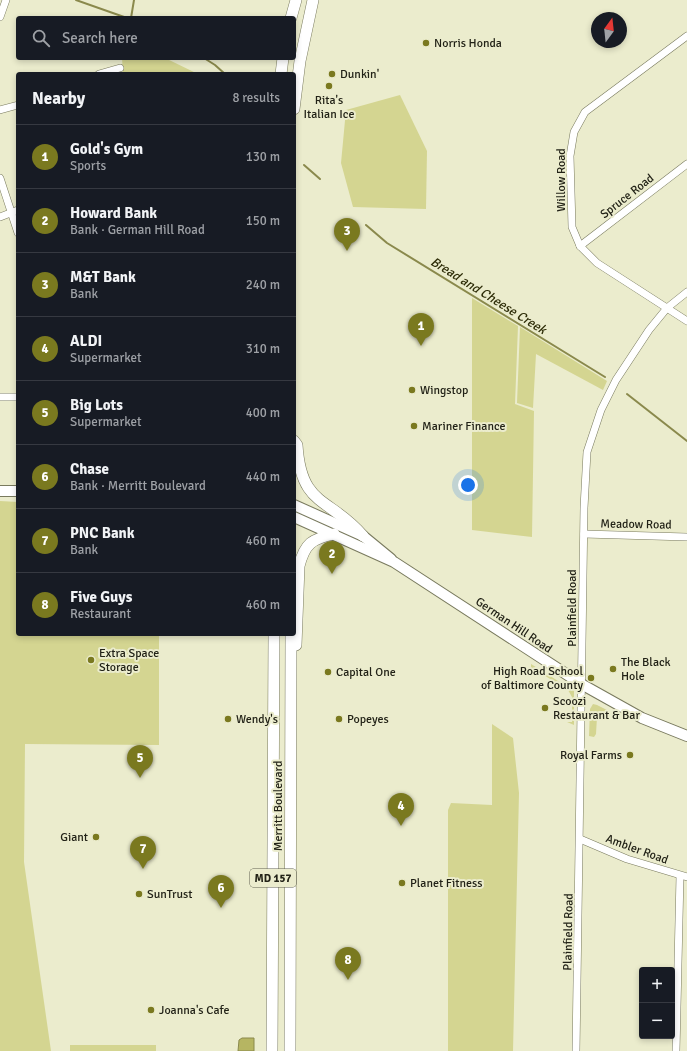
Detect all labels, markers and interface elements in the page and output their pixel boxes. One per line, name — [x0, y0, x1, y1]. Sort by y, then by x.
north arrow — [591, 12, 627, 48]
search box — [16, 16, 296, 60]
icon: search — [30, 27, 52, 49]
text: Search here — [62, 29, 138, 47]
place label: Norris Honda — [434, 36, 502, 51]
marker: Norris Honda — [421, 38, 431, 48]
place label: Dunkin' — [340, 67, 379, 82]
marker: Dunkin' — [327, 69, 337, 79]
marker: Rita's Italian Ice — [324, 81, 334, 91]
text: Nearby — [32, 88, 85, 109]
text: 8 results — [232, 90, 280, 106]
place label: Rita's Italian Ice — [304, 93, 354, 122]
text: Gold's Gym — [70, 140, 143, 158]
street label: Willow Road — [554, 148, 569, 212]
text: 1 — [41, 149, 49, 165]
text: 130 m — [246, 149, 280, 165]
text: Sports — [70, 158, 106, 174]
street label: Spruce Road — [598, 171, 657, 222]
text: Howard Bank — [70, 204, 157, 222]
text: 2 — [41, 213, 49, 229]
text: 150 m — [246, 213, 280, 229]
pin: 3 — [334, 218, 360, 251]
text: Bank · German Hill Road — [70, 222, 205, 238]
water label: Bread and Cheese Creek — [428, 254, 551, 339]
text: M&T Bank — [70, 268, 136, 286]
text: 3 — [41, 277, 49, 293]
text: 240 m — [246, 277, 280, 293]
text: Bank — [70, 286, 98, 302]
pin: 1 — [408, 313, 434, 346]
text: ALDI — [70, 332, 102, 350]
text: 4 — [41, 341, 49, 357]
text: 310 m — [246, 341, 280, 357]
text: Supermarket — [70, 350, 142, 366]
place label: Wingstop — [420, 383, 468, 398]
marker: Wingstop — [407, 385, 417, 395]
text: Big Lots — [70, 396, 123, 414]
text: 5 — [41, 405, 49, 421]
text: 400 m — [246, 405, 280, 421]
text: Supermarket — [70, 414, 142, 430]
place label: Mariner Finance — [422, 419, 506, 434]
marker: Mariner Finance — [409, 421, 419, 431]
text: Chase — [70, 460, 109, 478]
text: 6 — [41, 469, 49, 485]
text: 440 m — [246, 469, 280, 485]
your location — [458, 475, 478, 495]
text: Bank · Merritt Boulevard — [70, 478, 206, 494]
street label: Meadow Road — [600, 516, 672, 533]
text: PNC Bank — [70, 524, 135, 542]
text: 7 — [41, 533, 49, 549]
text: 460 m — [246, 533, 280, 549]
pin: 2 — [319, 541, 345, 574]
text: Bank — [70, 542, 98, 558]
street label: Plainfield Road — [565, 569, 580, 647]
text: Five Guys — [70, 588, 132, 606]
street label: German Hill Road — [472, 594, 555, 657]
text: 8 — [41, 597, 49, 613]
text: 460 m — [246, 597, 280, 613]
text: Restaurant — [70, 606, 131, 622]
place label: Extra Space Storage — [99, 646, 159, 675]
marker: Extra Space Storage — [86, 655, 96, 665]
place label: The Black Hole — [621, 655, 671, 684]
place label: High Road School of Baltimore County — [481, 664, 583, 693]
marker: The Black Hole — [608, 664, 618, 674]
place label: Capital One — [336, 665, 396, 680]
marker: Capital One — [323, 667, 333, 677]
marker: High Road School of Baltimore County — [586, 673, 596, 683]
place label: Scoozi Restaurant & Bar — [553, 694, 640, 723]
marker: Scoozi Restaurant & Bar — [540, 703, 550, 713]
place label: Wendy's — [236, 712, 278, 727]
place label: Popeyes — [347, 712, 389, 727]
marker: Wendy's — [223, 714, 233, 724]
marker: Popeyes — [334, 714, 344, 724]
pin: 5 — [127, 745, 153, 778]
place label: Royal Farms — [560, 748, 622, 763]
marker: Royal Farms — [625, 750, 635, 760]
street label: Merritt Boulevard — [271, 761, 286, 851]
pin: 4 — [388, 793, 414, 826]
place label: Giant — [60, 830, 88, 845]
street label: Ambler Road — [604, 831, 670, 868]
marker: Giant — [91, 832, 101, 842]
pin: 7 — [130, 836, 156, 869]
road number: MD 157 — [250, 869, 296, 887]
pin: 6 — [208, 875, 234, 908]
place label: Planet Fitness — [410, 876, 483, 891]
marker: Planet Fitness — [397, 878, 407, 888]
place label: SunTrust — [147, 887, 193, 902]
marker: SunTrust — [134, 889, 144, 899]
street label: Plainfield Road — [560, 893, 577, 971]
pin: 8 — [335, 947, 361, 980]
map controls — [639, 967, 675, 1039]
button: + — [639, 967, 675, 1003]
place label: Joanna's Cafe — [159, 1003, 229, 1018]
button: − — [639, 1003, 675, 1039]
marker: Joanna's Cafe — [146, 1005, 156, 1015]

